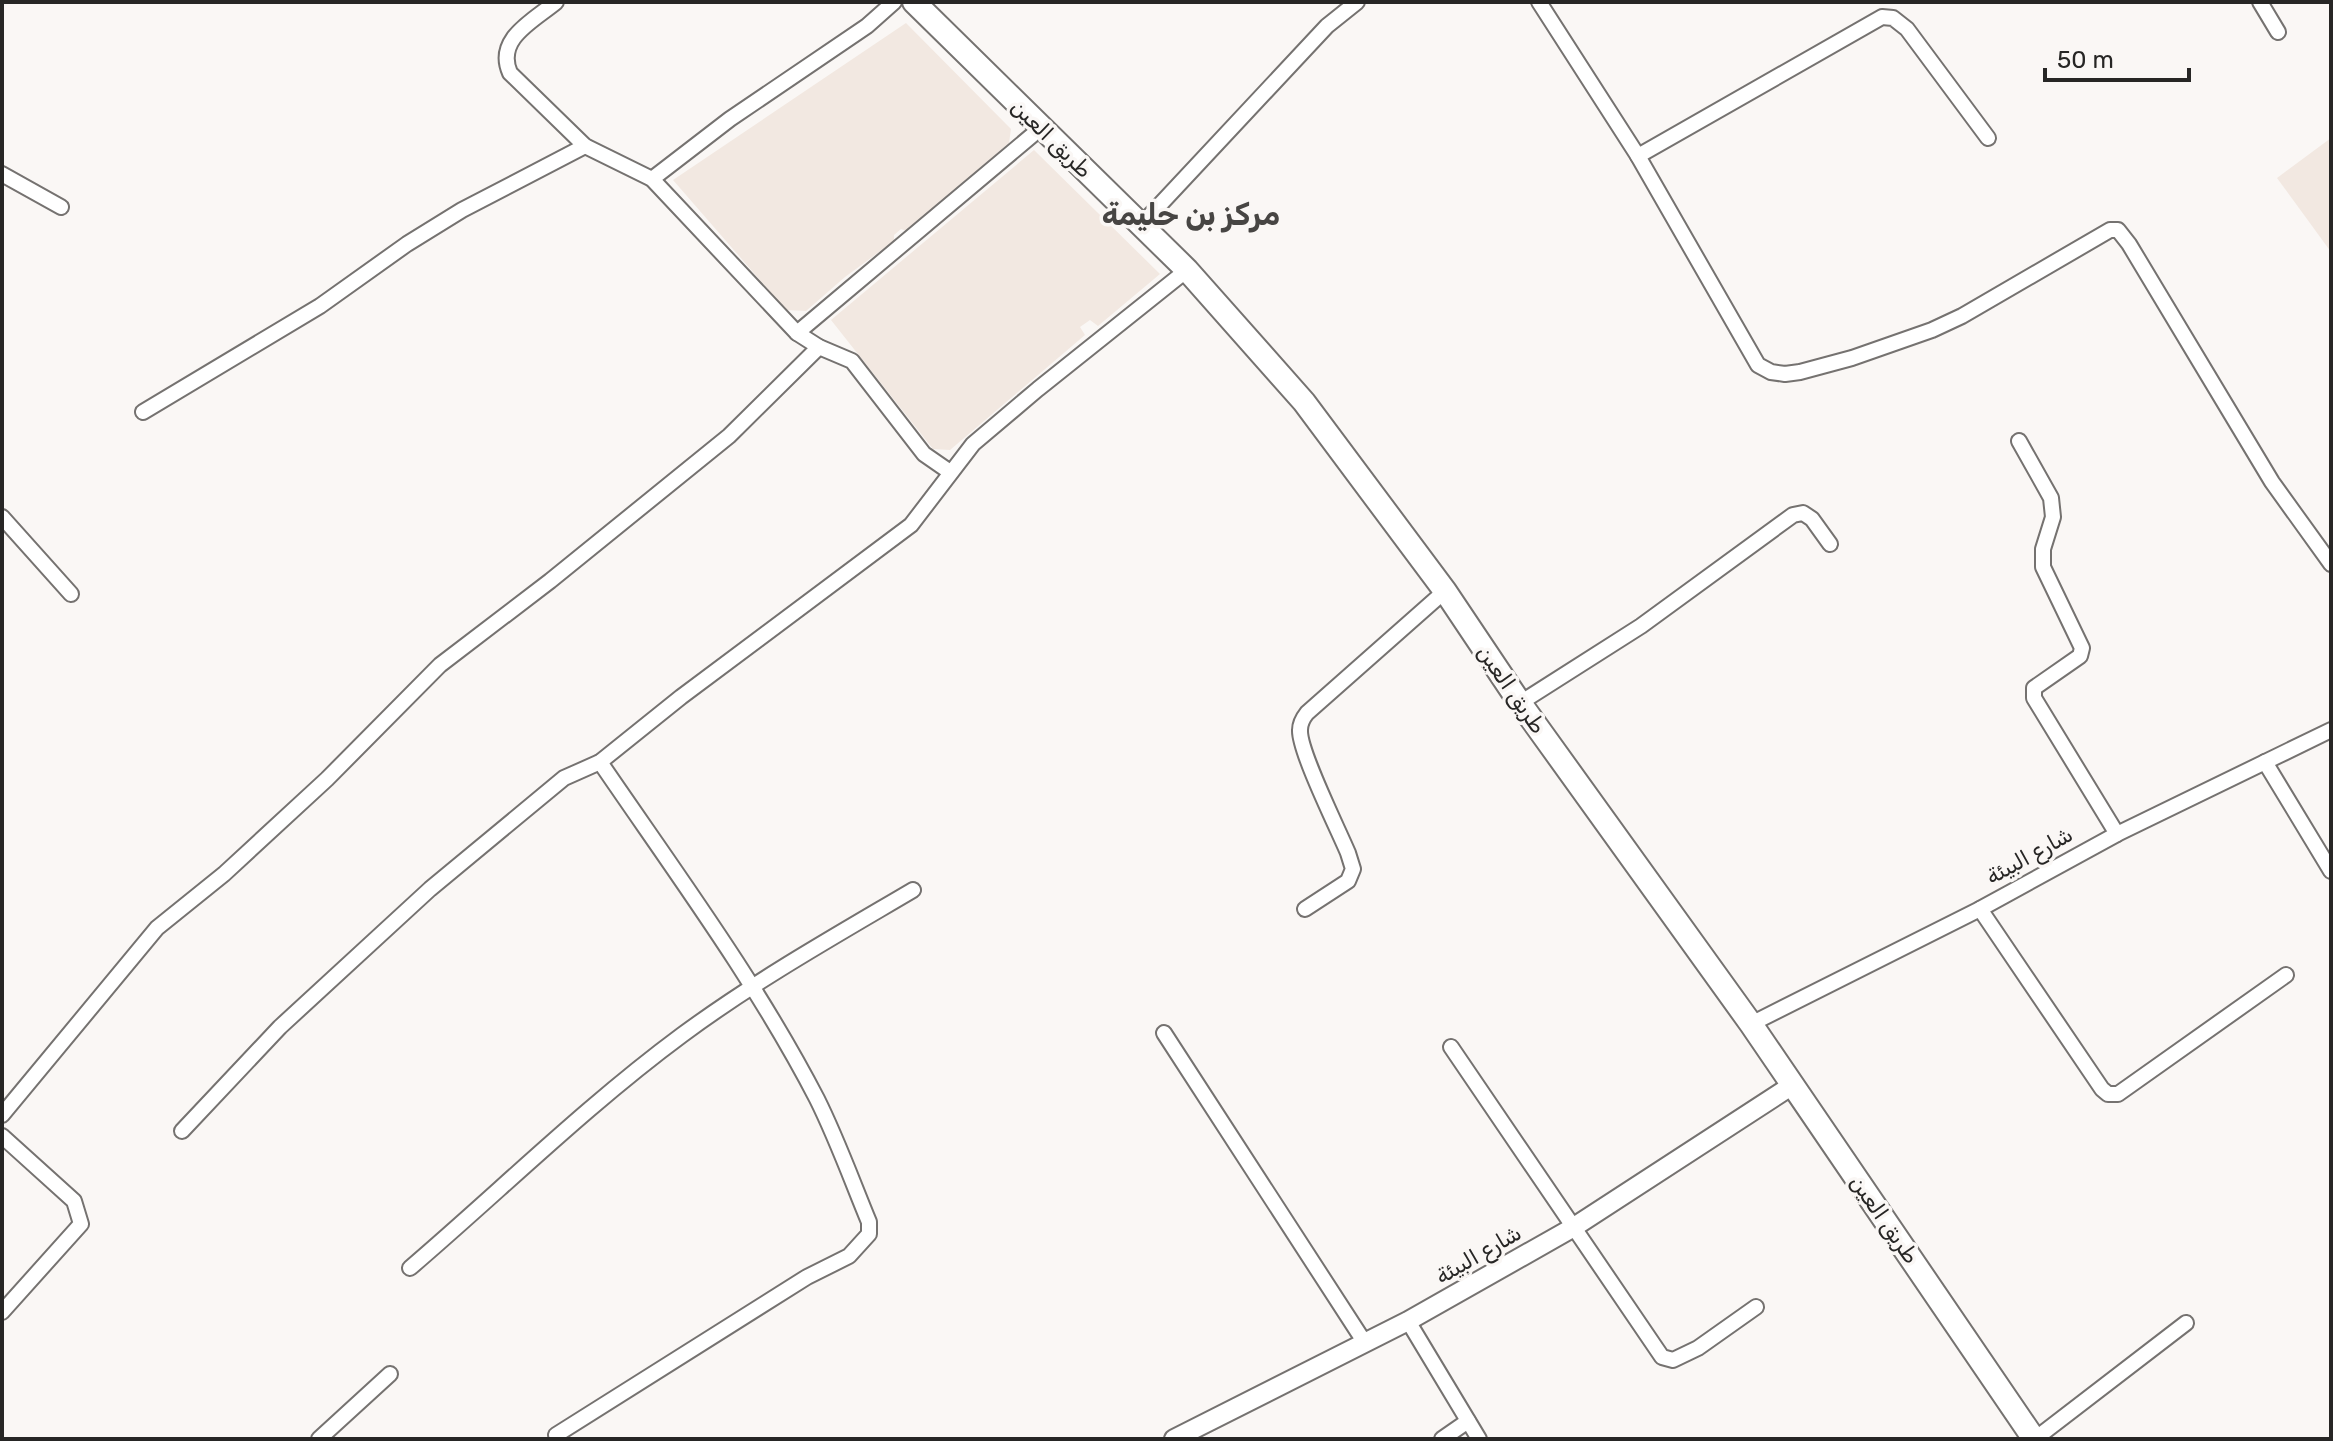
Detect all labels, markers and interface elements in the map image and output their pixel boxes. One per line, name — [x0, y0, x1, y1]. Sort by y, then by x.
scale bar — [2045, 32, 2189, 82]
text: 50 m — [2057, 46, 2114, 74]
street label: طريق العين — [1006, 93, 1098, 183]
district label: مركز بن حليمة — [1102, 197, 1280, 233]
street label: طريق العين — [1471, 640, 1552, 739]
street label: شارع البيئة — [1981, 821, 2078, 892]
street label: طريق العين — [1844, 1170, 1925, 1269]
street label: شارع البيئة — [1430, 1219, 1527, 1292]

